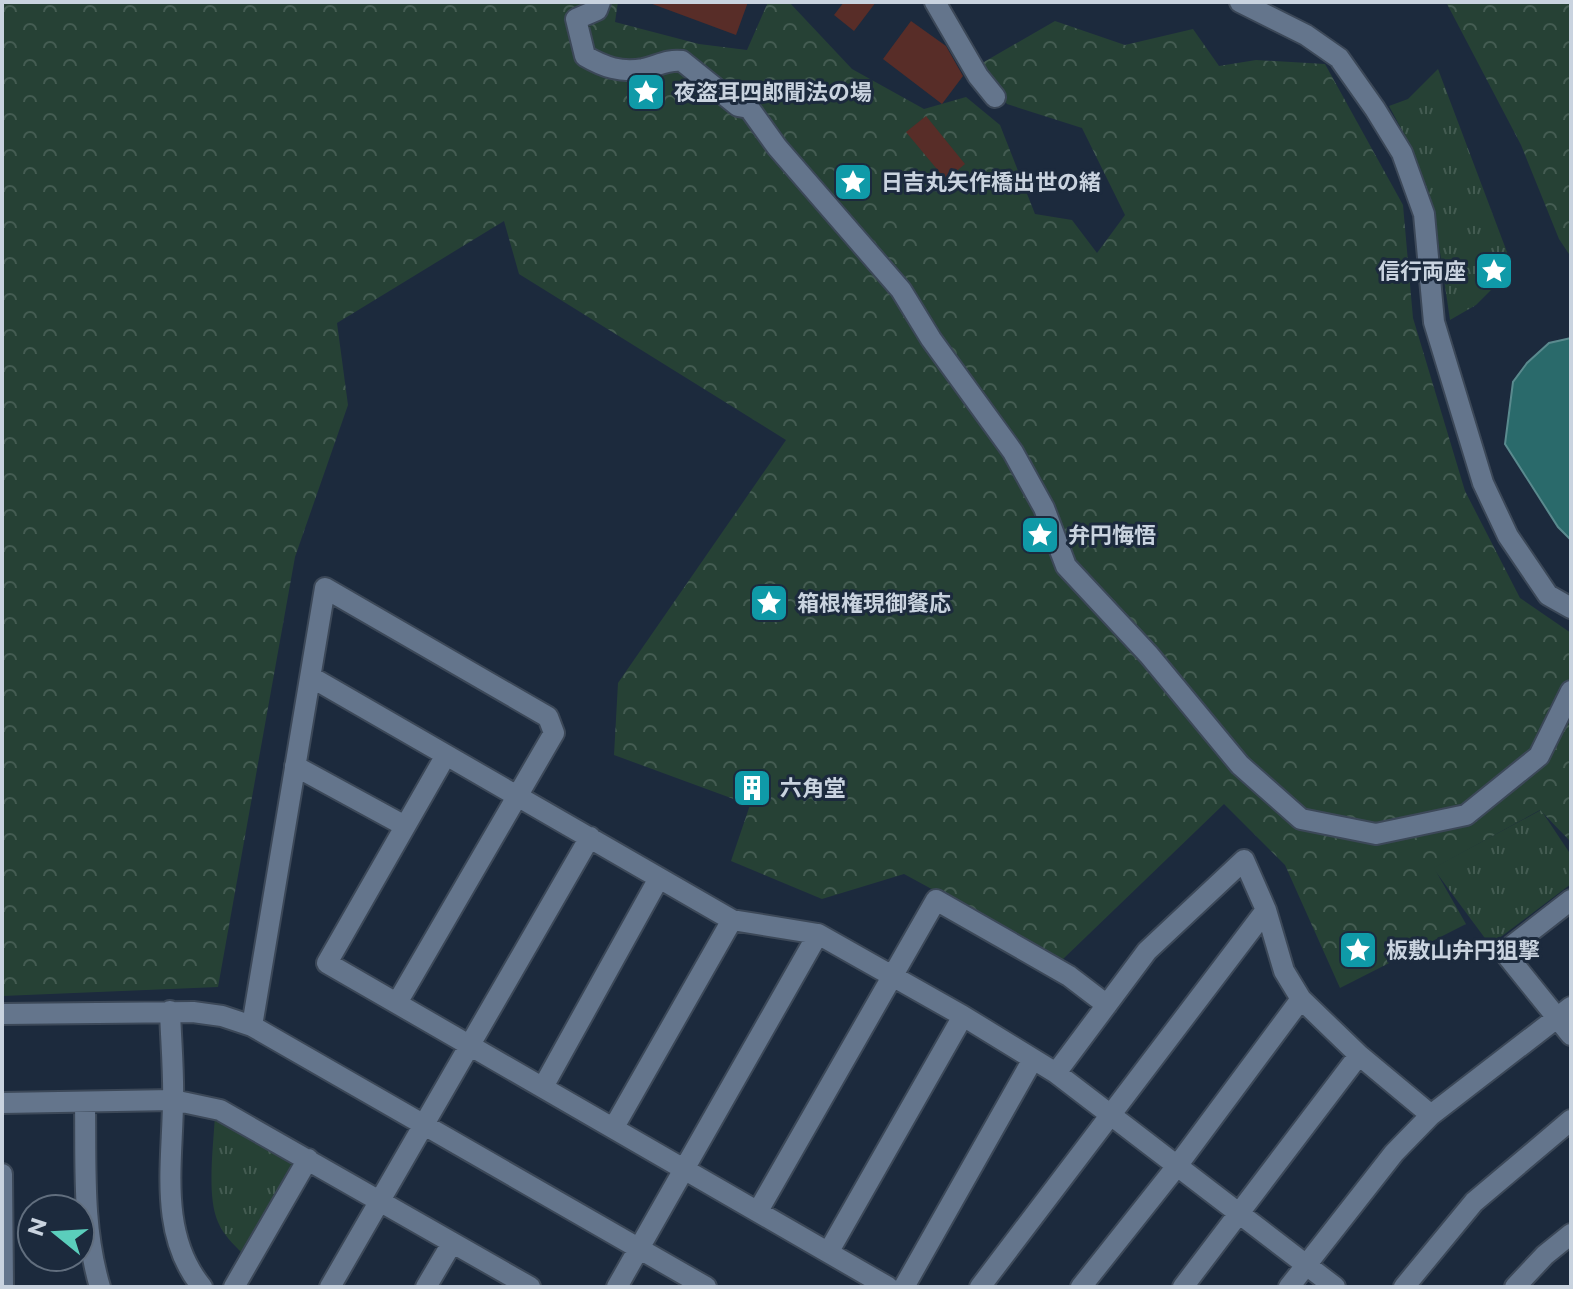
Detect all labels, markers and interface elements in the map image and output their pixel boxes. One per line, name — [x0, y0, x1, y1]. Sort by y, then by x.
place icon: 夜盗耳四郎聞法の場 — [625, 71, 667, 113]
place label: 夜盗耳四郎聞法の場 — [674, 79, 872, 106]
place icon: 日吉丸矢作橋出世の緒 — [832, 161, 874, 203]
place label: 日吉丸矢作橋出世の緒 — [881, 169, 1101, 196]
place icon: 信行両座 — [1473, 250, 1515, 292]
place label: 信行両座 — [1378, 258, 1466, 285]
place icon: 弁円悔悟 — [1019, 514, 1061, 556]
place label: 弁円悔悟 — [1068, 522, 1156, 549]
place icon: 箱根権現御餐応 — [748, 582, 790, 624]
place label: 箱根権現御餐応 — [797, 590, 951, 617]
building icon: 六角堂 — [731, 767, 773, 809]
place label: 六角堂 — [780, 775, 846, 802]
place icon: 板敷山弁円狙撃 — [1337, 929, 1379, 971]
place label: 板敷山弁円狙撃 — [1386, 937, 1540, 964]
north arrow — [16, 1193, 96, 1273]
text: N — [22, 1214, 53, 1240]

